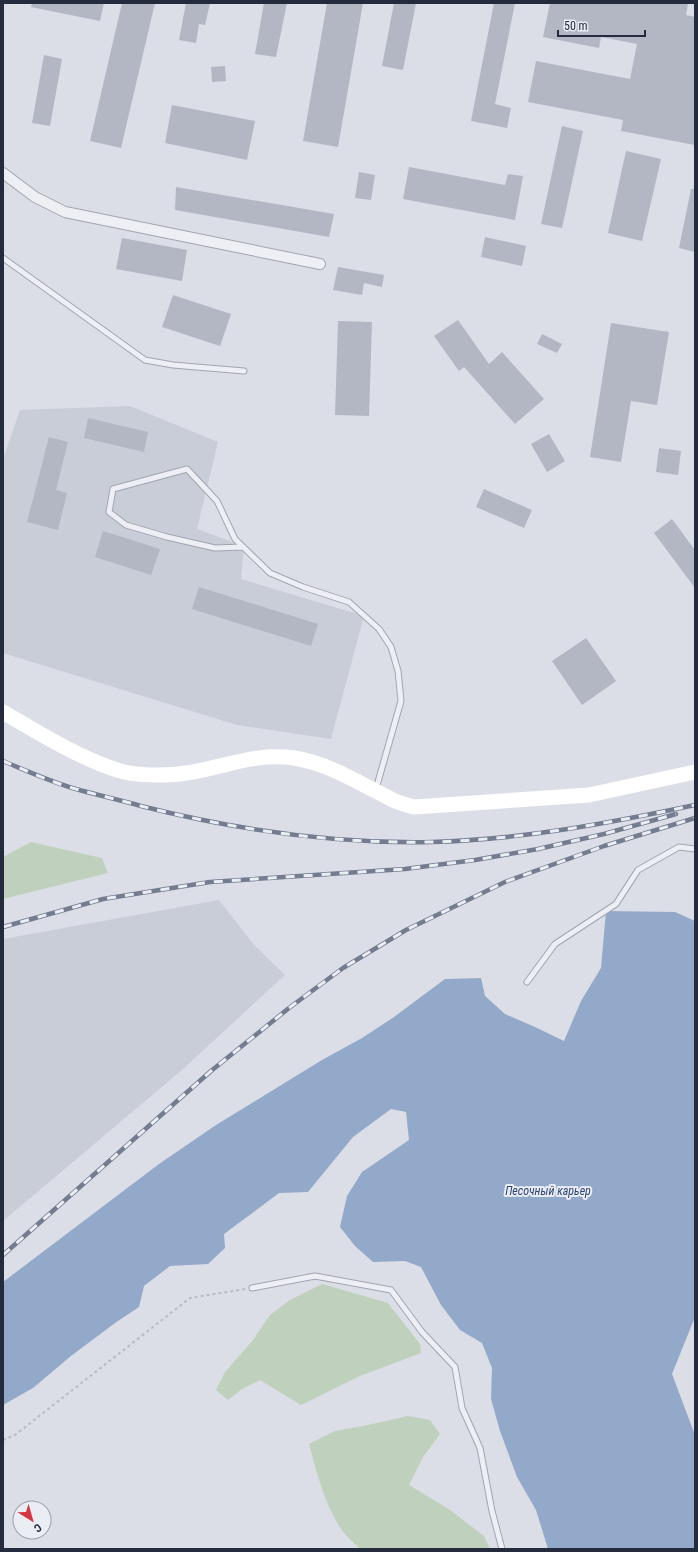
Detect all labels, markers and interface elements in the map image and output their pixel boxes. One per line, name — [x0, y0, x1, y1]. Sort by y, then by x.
scale bar — [558, 12, 645, 38]
text: 50 m — [564, 19, 588, 33]
water label: Песочный карьер — [505, 1184, 591, 1198]
north arrow — [12, 1500, 52, 1540]
text: С — [31, 1521, 44, 1535]

